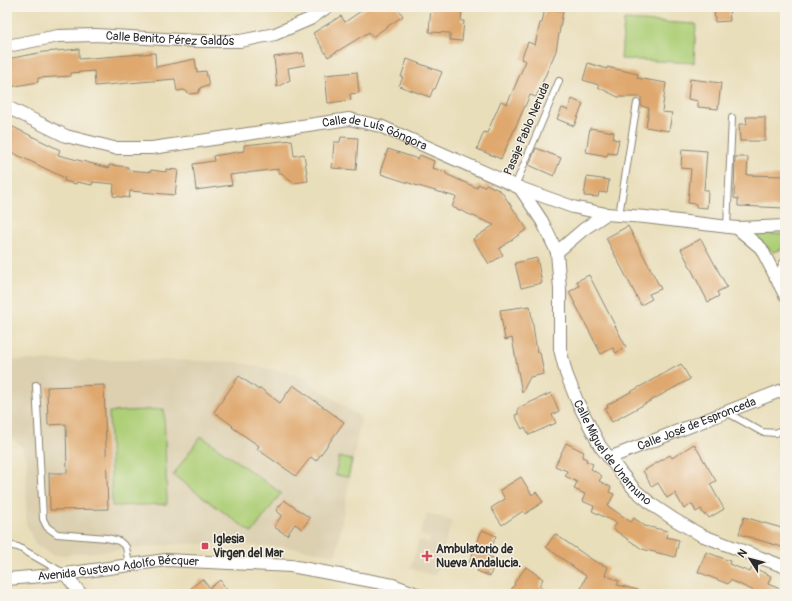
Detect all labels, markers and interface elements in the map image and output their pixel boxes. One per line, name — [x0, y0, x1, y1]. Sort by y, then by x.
street label: Calle Benito Pérez Galdós — [105, 28, 235, 49]
street label: Pasaje Pablo Neruda — [501, 80, 553, 178]
street label: Calle de Luís Góngora — [321, 112, 430, 154]
street label: Calle José de Espronceda — [635, 393, 758, 454]
street label: Calle Miguel de Unamuno — [570, 397, 655, 509]
place label: Iglesia Virgen del Mar — [213, 532, 284, 561]
north arrow — [730, 539, 770, 579]
marker: Iglesia Virgen del Mar — [200, 541, 210, 551]
place label: Ambulatorio de Nueva Andalucia. — [436, 542, 521, 571]
text: N — [735, 546, 750, 560]
marker: Ambulatorio de Nueva Andalucia. — [421, 550, 433, 562]
street label: Avenida Gustavo Adolfo Bécquer — [37, 552, 200, 584]

